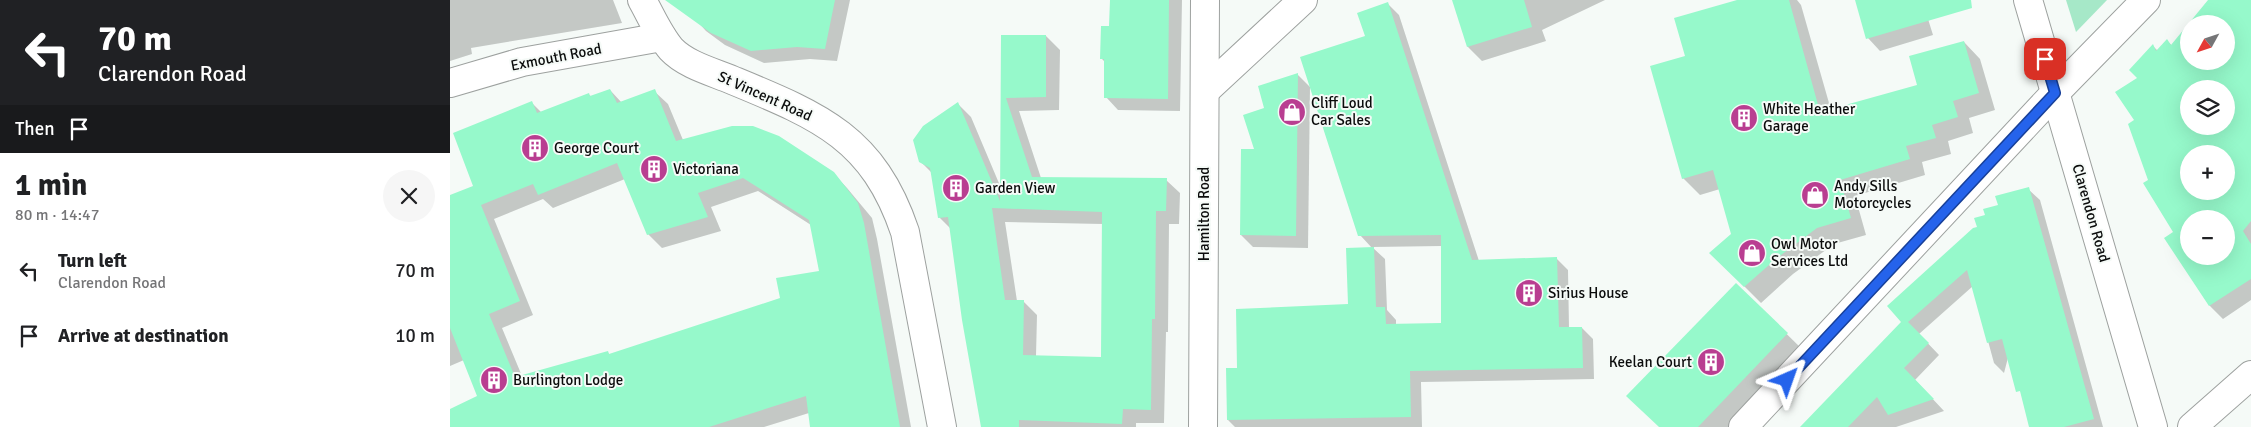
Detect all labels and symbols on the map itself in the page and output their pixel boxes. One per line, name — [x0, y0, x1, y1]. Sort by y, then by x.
north arrow — [2180, 15, 2235, 70]
pin — [2024, 38, 2066, 80]
street label: Exmouth Road — [509, 39, 603, 75]
street label: St Vincent Road — [715, 67, 815, 125]
place label: Cliff Loud Car Sales — [1311, 94, 1373, 129]
shop icon: Cliff Loud Car Sales — [1277, 97, 1307, 127]
place label: White Heather Garage — [1763, 100, 1856, 135]
building icon: White Heather Garage — [1729, 103, 1759, 133]
building icon: George Court — [520, 133, 550, 163]
place label: George Court — [554, 139, 639, 157]
building icon: Victoriana — [639, 154, 669, 184]
place label: Victoriana — [673, 160, 739, 178]
street label: Clarendon Road — [2068, 162, 2114, 264]
street label: Hamilton Road — [1195, 167, 1213, 261]
building icon: Garden View — [941, 173, 971, 203]
place label: Andy Sills Motorcycles — [1834, 177, 1912, 212]
place label: Garden View — [975, 179, 1056, 197]
shop icon: Andy Sills Motorcycles — [1800, 180, 1830, 210]
place label: Owl Motor Services Ltd — [1771, 235, 1848, 270]
shop icon: Owl Motor Services Ltd — [1737, 238, 1767, 268]
building icon: Sirius House — [1514, 278, 1544, 308]
place label: Sirius House — [1548, 284, 1629, 302]
building icon: Keelan Court — [1696, 347, 1726, 377]
place label: Keelan Court — [1609, 353, 1692, 371]
position arrow — [1760, 353, 1812, 405]
building icon: Burlington Lodge — [479, 365, 509, 395]
place label: Burlington Lodge — [513, 371, 623, 389]

